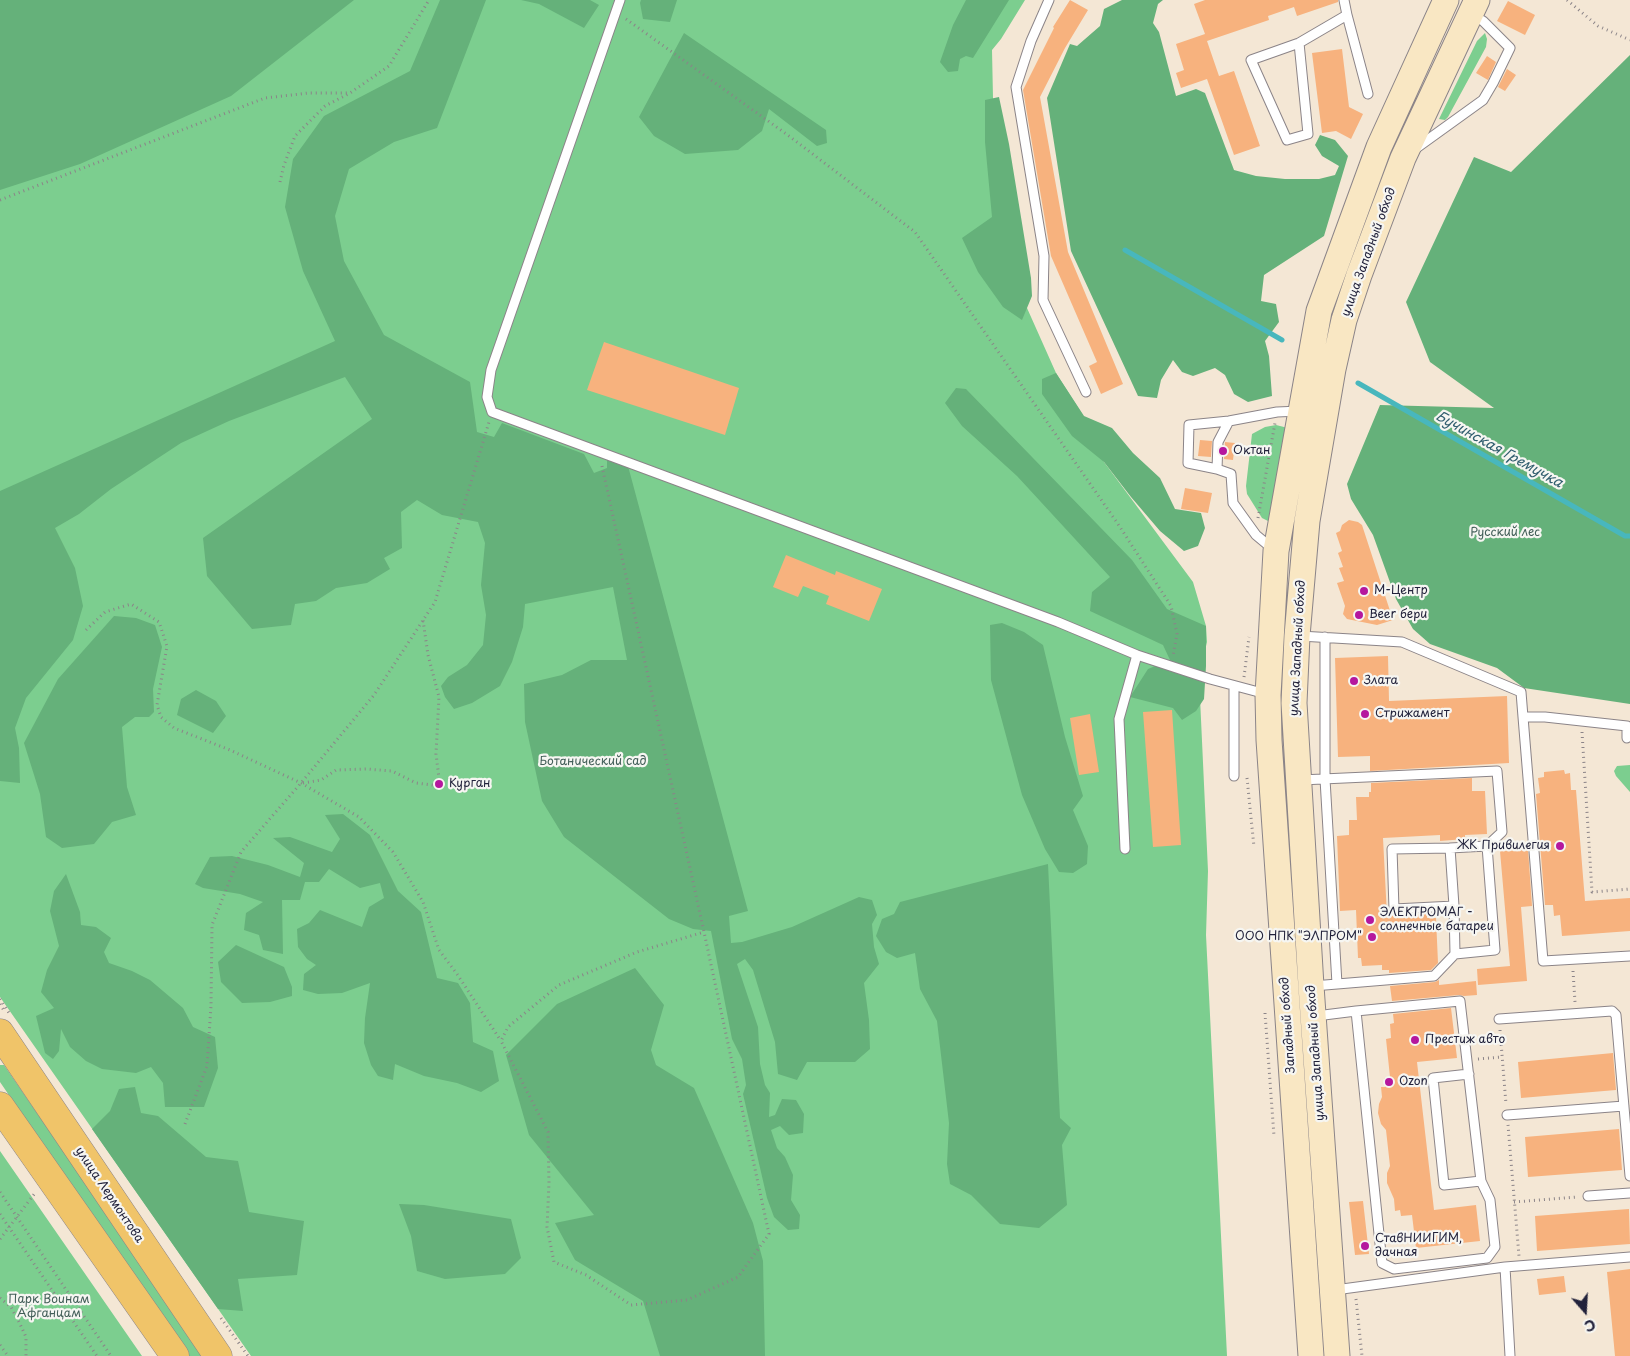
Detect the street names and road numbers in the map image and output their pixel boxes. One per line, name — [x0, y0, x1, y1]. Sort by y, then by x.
street label: улица Западный обход — [1339, 185, 1399, 319]
street label: улица Западный обход — [1287, 580, 1309, 716]
street label: Западный обход — [1277, 976, 1299, 1074]
street label: улица Западный обход — [1304, 984, 1328, 1122]
street label: улица Лермонтова — [72, 1144, 146, 1246]

